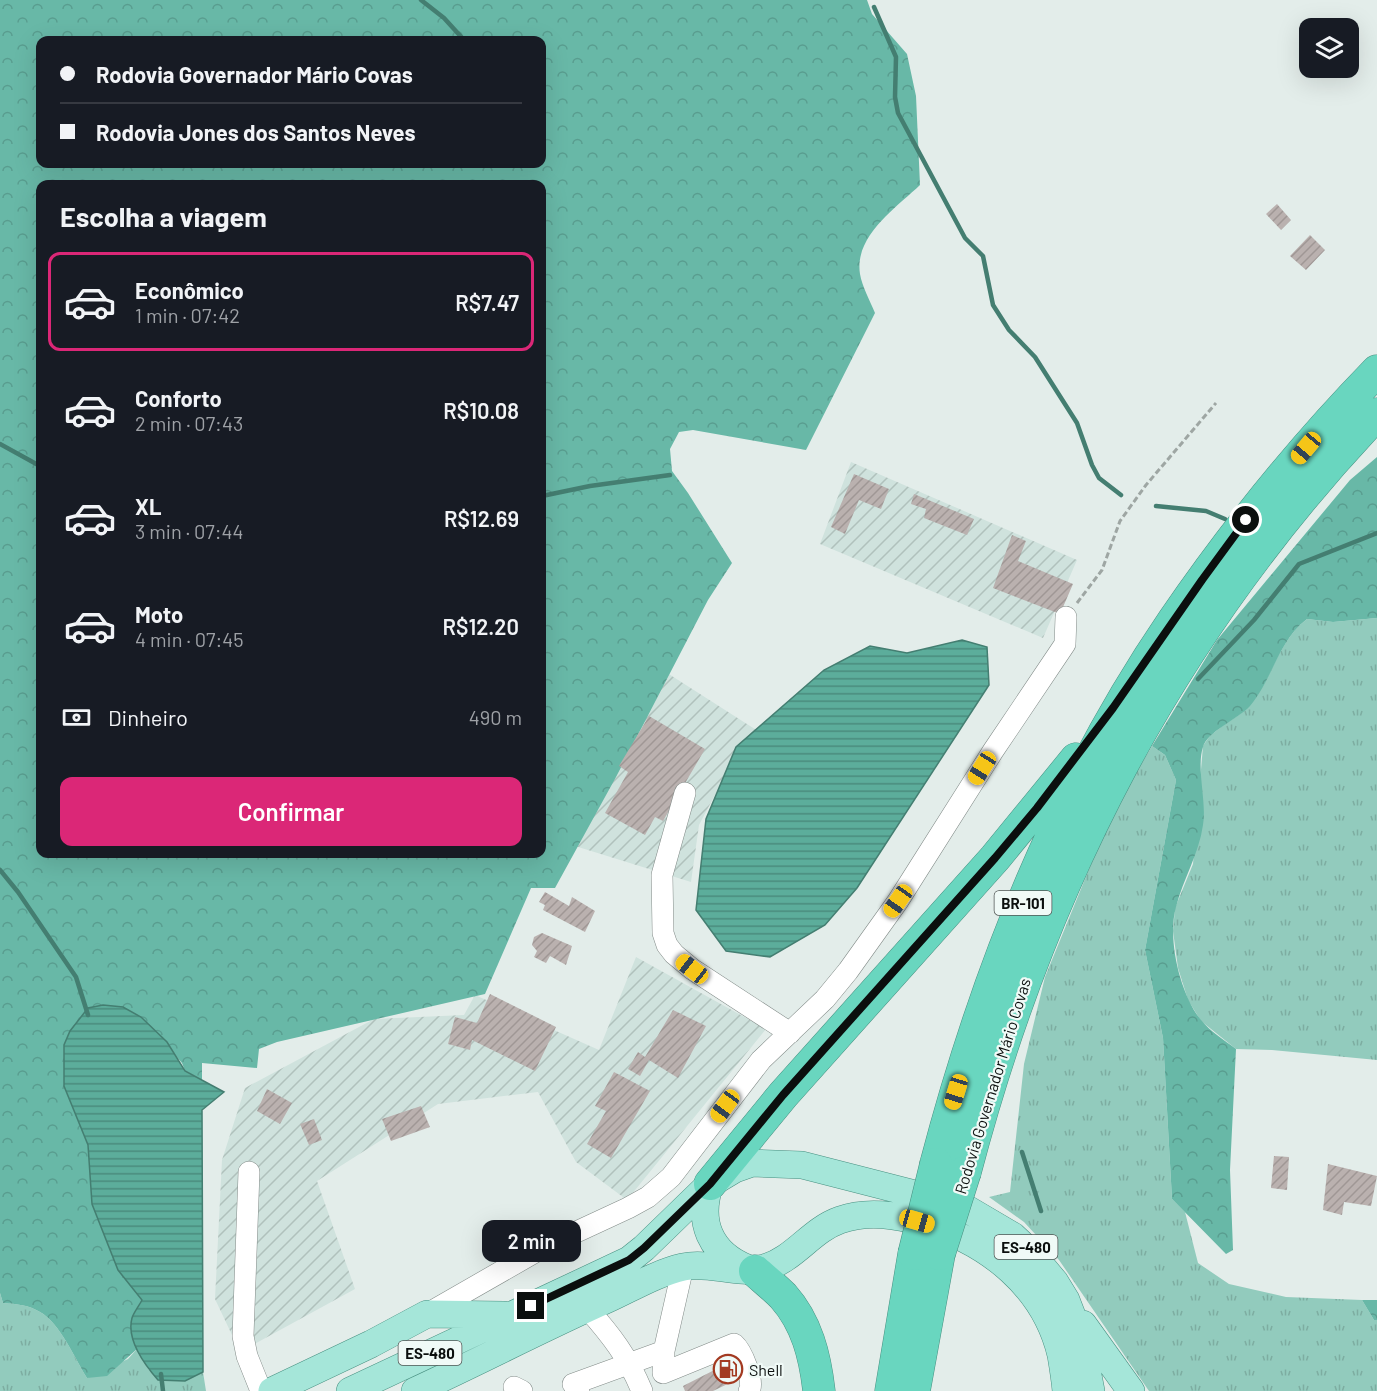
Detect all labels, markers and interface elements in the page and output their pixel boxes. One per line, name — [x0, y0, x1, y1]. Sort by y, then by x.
map controls — [1299, 18, 1359, 78]
button: layers — [1299, 18, 1359, 78]
text: Rodovia Governador Mário Covas — [96, 61, 413, 87]
text: Rodovia Jones dos Santos Neves — [96, 119, 415, 145]
text: Escolha a viagem — [60, 200, 267, 232]
icon: car — [63, 275, 117, 329]
text: Econômico — [135, 277, 244, 303]
text: R$7.47 — [455, 289, 519, 315]
text: 1 min · 07:42 — [135, 303, 240, 327]
icon: car — [63, 383, 117, 437]
text: Conforto — [135, 385, 222, 411]
text: R$10.08 — [443, 397, 519, 423]
text: 2 min · 07:43 — [135, 411, 243, 435]
car — [1288, 428, 1324, 468]
icon: car — [63, 491, 117, 545]
text: XL — [135, 493, 161, 519]
text: R$12.69 — [444, 505, 519, 531]
route start — [1232, 506, 1259, 533]
text: 3 min · 07:44 — [135, 519, 244, 543]
icon: car — [63, 599, 117, 653]
text: Moto — [135, 601, 183, 627]
text: R$12.20 — [443, 613, 519, 639]
text: 4 min · 07:45 — [135, 627, 243, 651]
icon: cash — [60, 701, 93, 734]
text: Dinheiro — [108, 704, 188, 730]
text: 490 m — [469, 705, 522, 729]
car — [965, 748, 999, 788]
button: Confirmar — [60, 777, 522, 846]
car — [880, 881, 916, 921]
road number: BR-101 — [994, 891, 1052, 915]
car — [672, 951, 712, 987]
street label: Rodovia Governador Mário Covas — [950, 976, 1034, 1196]
car — [942, 1072, 970, 1112]
car — [707, 1086, 743, 1126]
car — [897, 1207, 937, 1235]
callout: 2 min — [482, 1219, 580, 1261]
text: 2 min — [508, 1229, 555, 1253]
road number: ES-480 — [994, 1235, 1058, 1259]
route end — [517, 1292, 544, 1319]
road number: ES-480 — [398, 1341, 462, 1365]
fuel station icon: Shell — [712, 1353, 744, 1385]
place label: Shell — [749, 1360, 783, 1379]

